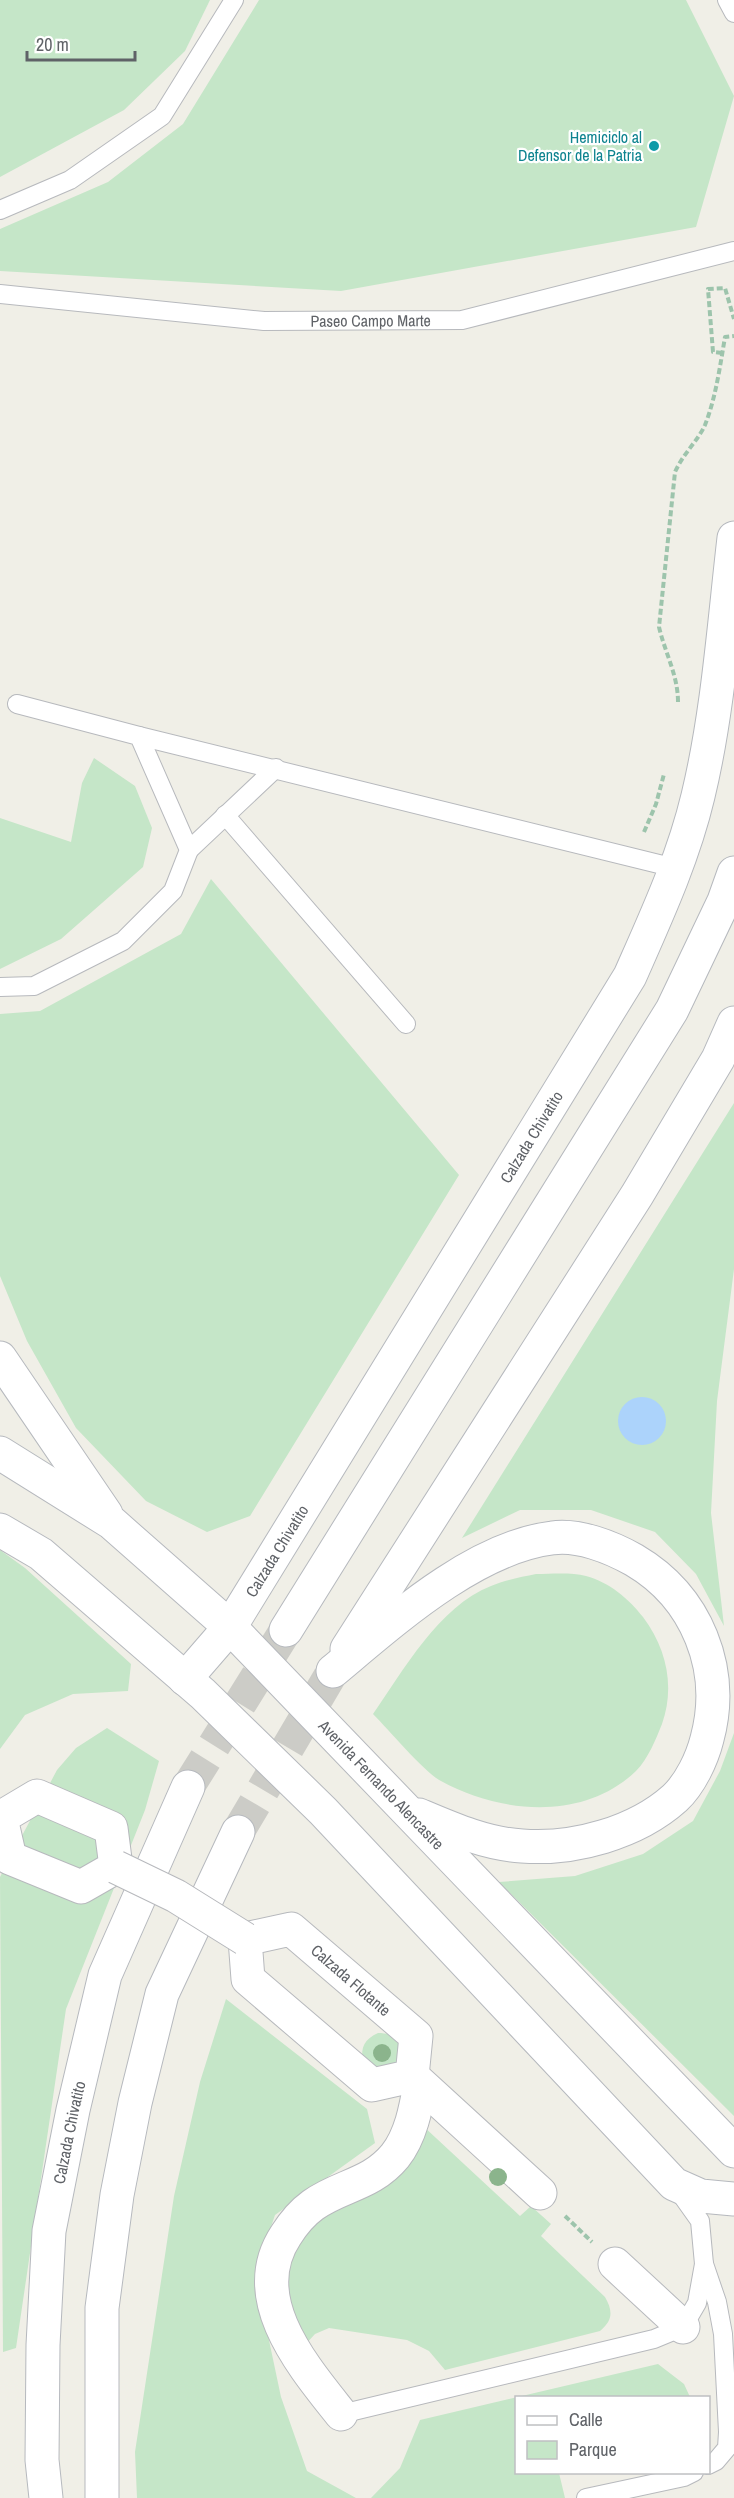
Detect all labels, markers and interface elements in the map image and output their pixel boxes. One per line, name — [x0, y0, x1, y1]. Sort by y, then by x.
scale bar — [27, 24, 135, 62]
text: 20 m — [36, 32, 69, 57]
place label: Hemiciclo al Defensor de la Patria — [518, 126, 643, 166]
marker: Hemiciclo al Defensor de la Patria — [647, 139, 661, 153]
street label: Paseo Campo Marte — [310, 309, 431, 332]
street label: Calzada Chivatito — [494, 1087, 568, 1187]
street label: Calzada Chivatito — [240, 1501, 313, 1601]
street label: Avenida Fernando Alencastre — [313, 1714, 449, 1854]
street label: Calzada Flotante — [306, 1939, 396, 2021]
street label: Calzada Chivatito — [48, 2079, 90, 2186]
legend — [515, 2396, 710, 2474]
text: Calle — [569, 2407, 603, 2432]
text: Parque — [569, 2437, 617, 2462]

